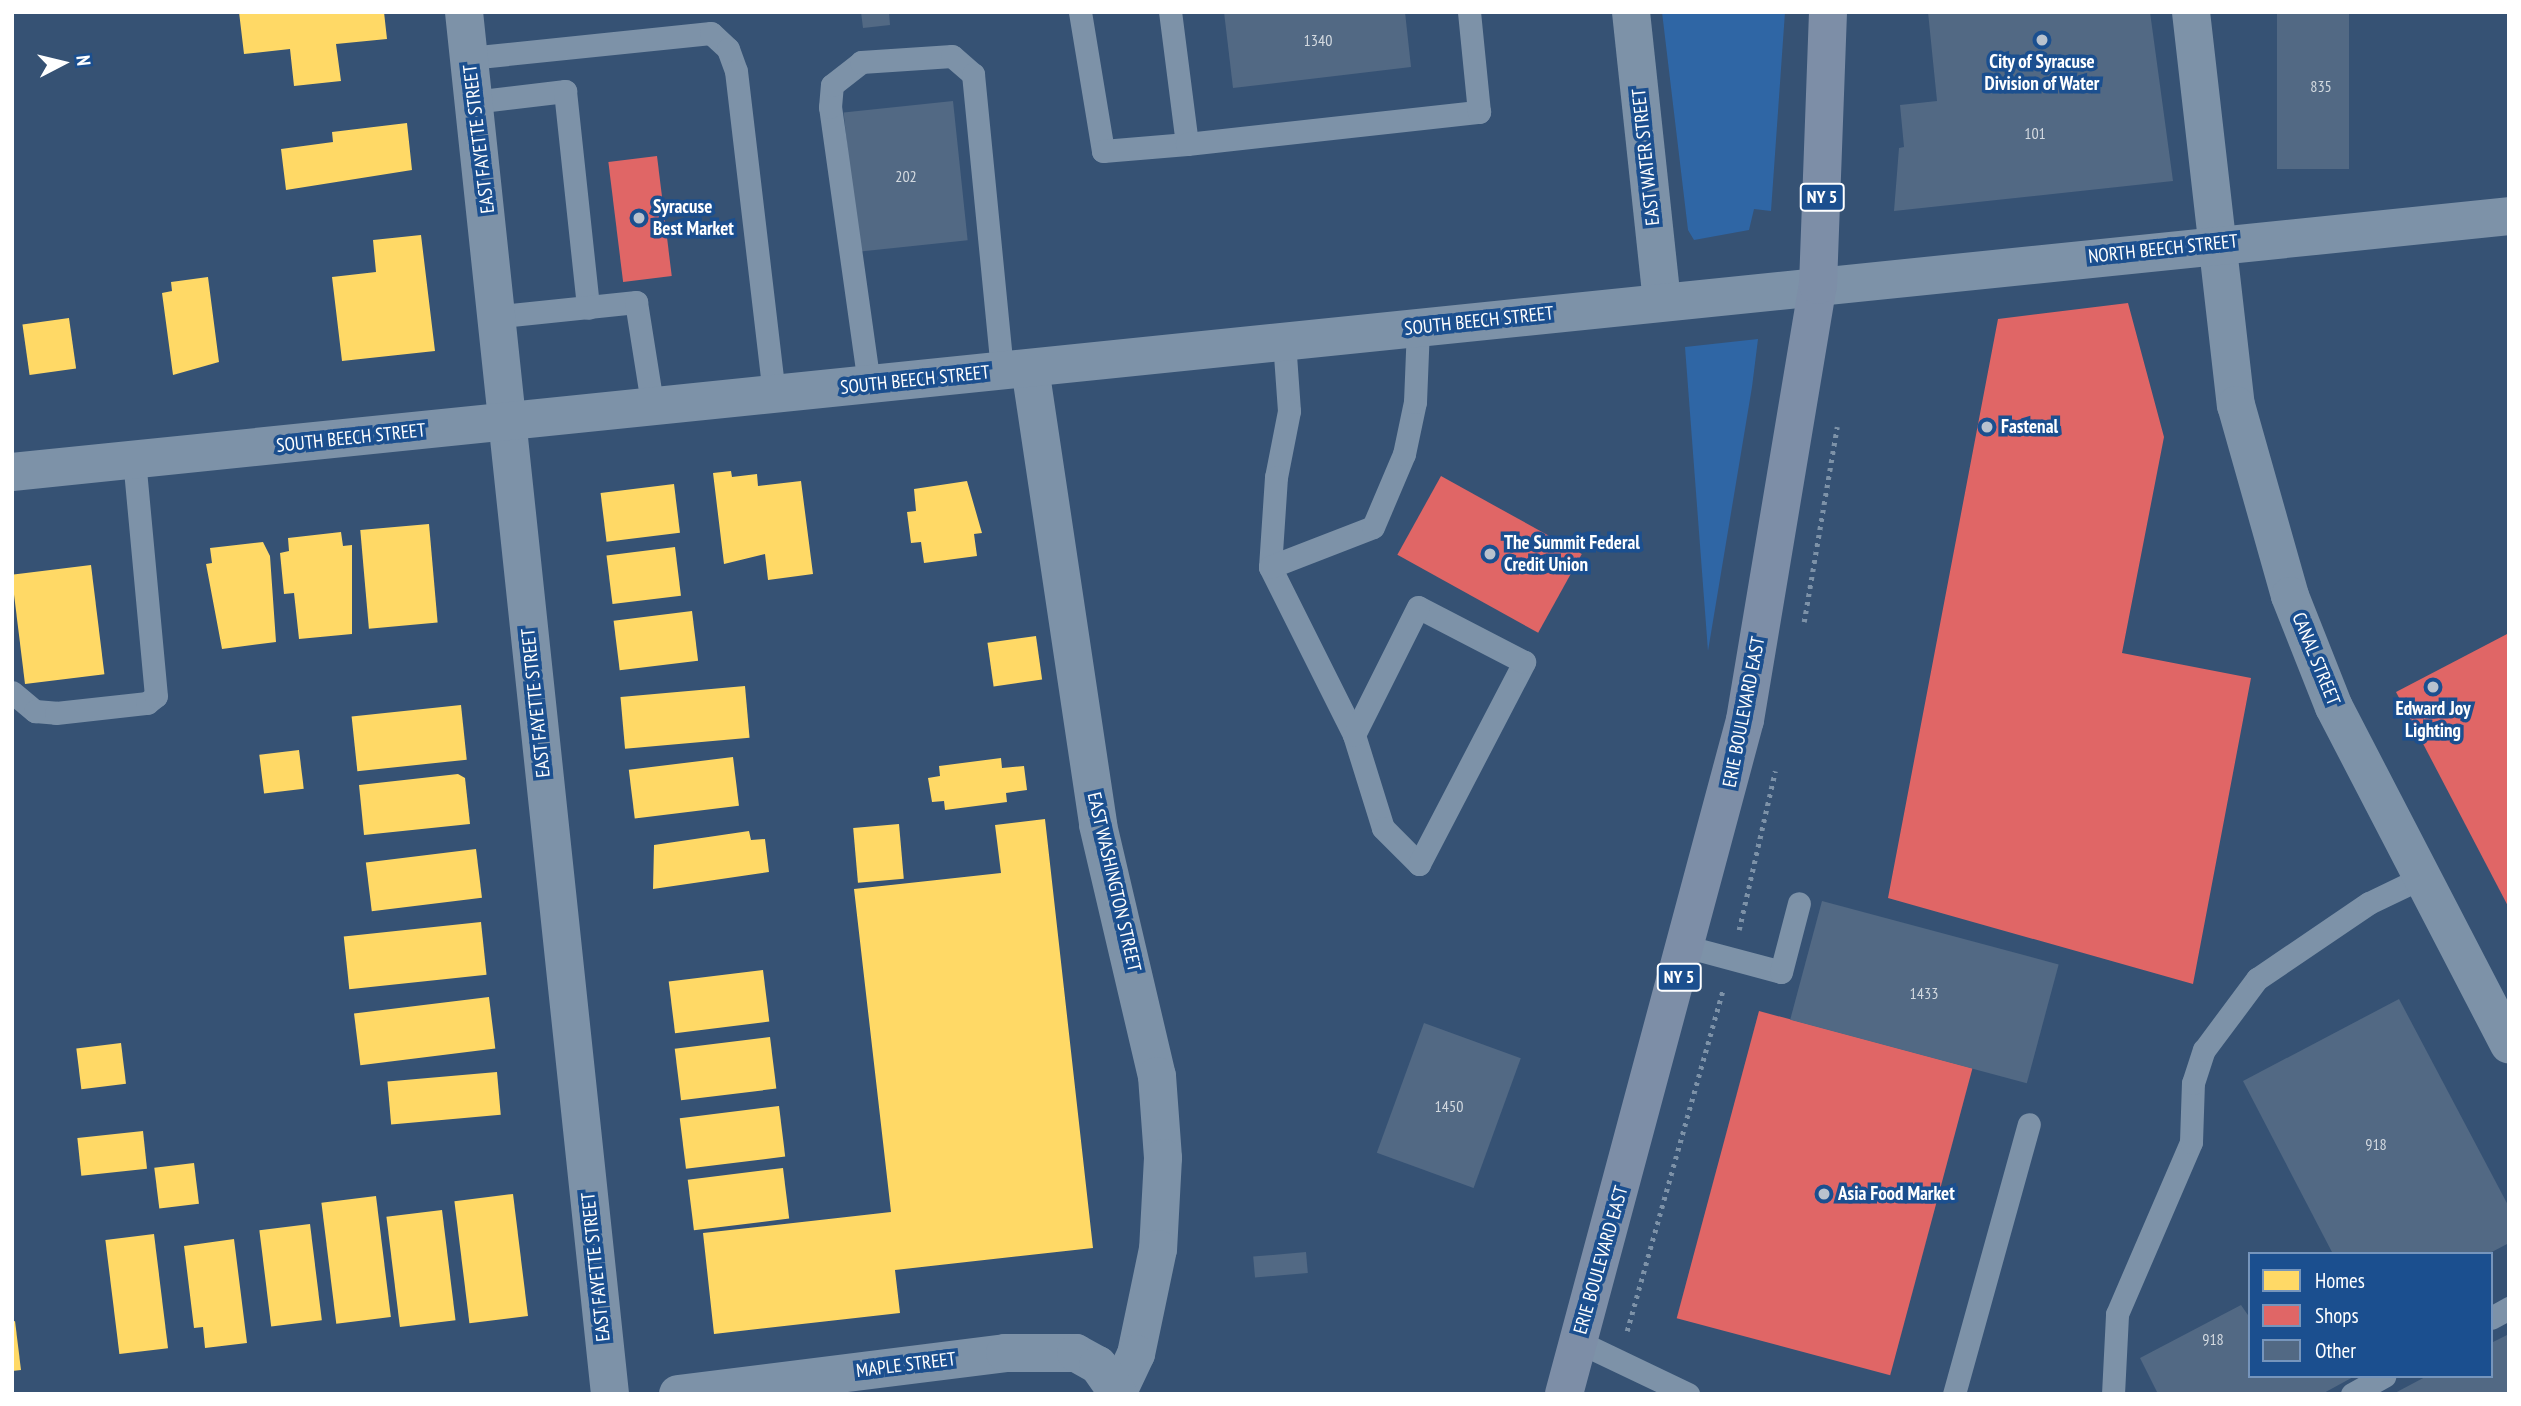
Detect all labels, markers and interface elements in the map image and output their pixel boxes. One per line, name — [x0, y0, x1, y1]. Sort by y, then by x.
north arrow — [28, 28, 98, 98]
house number: 1340 — [1304, 30, 1332, 50]
marker: City of Syracuse Division of Water — [2034, 32, 2050, 48]
place label: City of Syracuse Division of Water — [1984, 51, 2100, 95]
text: N — [71, 54, 96, 67]
street label: EAST FAYETTE STREET — [459, 63, 499, 215]
house number: 835 — [2310, 76, 2332, 96]
street label: EAST WATER STREET — [1627, 87, 1665, 227]
house number: 101 — [2024, 123, 2046, 143]
house number: 202 — [895, 166, 917, 186]
road number: NY 5 — [1799, 182, 1845, 212]
place label: Syracuse Best Market — [653, 196, 734, 240]
marker: Syracuse Best Market — [631, 210, 647, 226]
street label: NORTH BEECH STREET — [2087, 230, 2239, 268]
street label: SOUTH BEECH STREET — [1403, 302, 1555, 340]
street label: SOUTH BEECH STREET — [839, 361, 991, 399]
place label: Fastenal — [2001, 416, 2058, 438]
street label: SOUTH BEECH STREET — [275, 419, 427, 457]
marker: Fastenal — [1979, 419, 1995, 435]
place label: The Summit Federal Credit Union — [1504, 532, 1640, 576]
marker: The Summit Federal Credit Union — [1482, 546, 1498, 562]
street label: CANAL STREET — [2287, 609, 2345, 709]
street label: EAST FAYETTE STREET — [517, 627, 555, 779]
street label: ERIE BOULEVARD EAST — [1718, 635, 1770, 789]
marker: Edward Joy Lighting — [2425, 679, 2441, 695]
place label: Edward Joy Lighting — [2395, 698, 2471, 742]
street label: EAST WASHINGTON STREET — [1082, 790, 1146, 974]
road number: NY 5 — [1656, 962, 1702, 992]
house number: 1433 — [1910, 983, 1938, 1003]
house number: 1450 — [1435, 1096, 1463, 1116]
house number: 918 — [2365, 1134, 2387, 1154]
street label: ERIE BOULEVARD EAST — [1569, 1183, 1633, 1337]
place label: Asia Food Market — [1838, 1183, 1955, 1205]
marker: Asia Food Market — [1816, 1186, 1832, 1202]
street label: EAST FAYETTE STREET — [577, 1191, 615, 1343]
legend — [2248, 1252, 2493, 1378]
text: Homes — [2315, 1267, 2365, 1294]
text: Shops — [2315, 1302, 2359, 1329]
house number: 918 — [2202, 1329, 2224, 1349]
text: Other — [2315, 1337, 2356, 1364]
street label: MAPLE STREET — [855, 1348, 957, 1382]

